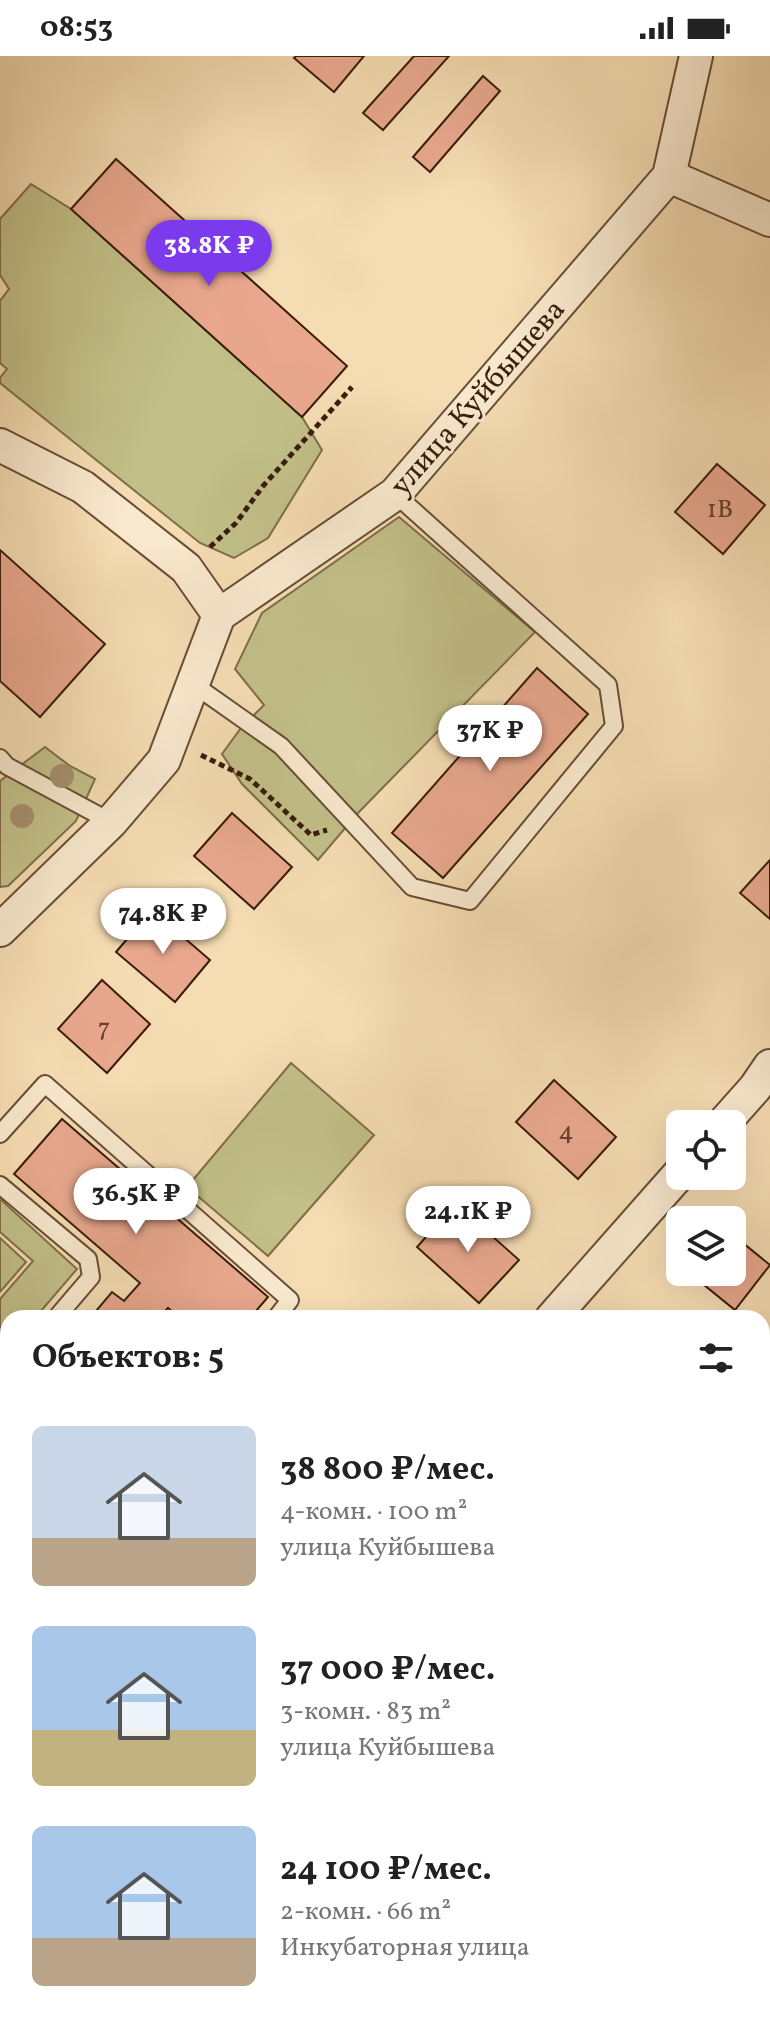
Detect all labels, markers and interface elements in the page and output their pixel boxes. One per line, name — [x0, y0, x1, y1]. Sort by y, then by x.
text: 08:53 — [40, 7, 113, 49]
pin: 38.8K ₽ — [135, 220, 283, 288]
text: 38.8K ₽ — [164, 228, 254, 264]
street label: улица Куйбышева — [381, 291, 576, 506]
house number: 1В — [707, 492, 733, 528]
pin: 37K ₽ — [434, 705, 546, 773]
text: 37K ₽ — [456, 713, 524, 749]
pin: 74.8K ₽ — [89, 888, 237, 956]
text: 74.8K ₽ — [118, 896, 208, 932]
house number: 7 — [98, 1011, 110, 1047]
map controls — [666, 1110, 746, 1286]
button: locate — [666, 1110, 746, 1190]
house number: 4 — [558, 1114, 574, 1150]
pin: 36.5K ₽ — [62, 1168, 210, 1236]
text: 36.5K ₽ — [91, 1176, 181, 1212]
pin: 24.1K ₽ — [394, 1186, 542, 1254]
text: 24.1K ₽ — [424, 1194, 512, 1230]
button: layers — [666, 1206, 746, 1286]
text: Объектов: 5 — [32, 1335, 224, 1382]
icon: filters — [694, 1336, 738, 1380]
text: 38 800 ₽/мес. — [280, 1447, 495, 1494]
icon: home — [96, 1458, 192, 1554]
text: 4-комн. · 100 m² — [280, 1494, 467, 1530]
text: улица Куйбышева — [280, 1530, 495, 1566]
text: 37 000 ₽/мес. — [280, 1647, 495, 1694]
icon: home — [96, 1658, 192, 1754]
text: 3-комн. · 83 m² — [280, 1694, 451, 1730]
text: улица Куйбышева — [280, 1730, 495, 1766]
text: 24 100 ₽/мес. — [280, 1847, 492, 1894]
icon: home — [96, 1858, 192, 1954]
text: 2-комн. · 66 m² — [280, 1894, 451, 1930]
text: Инкубаторная улица — [280, 1930, 530, 1966]

